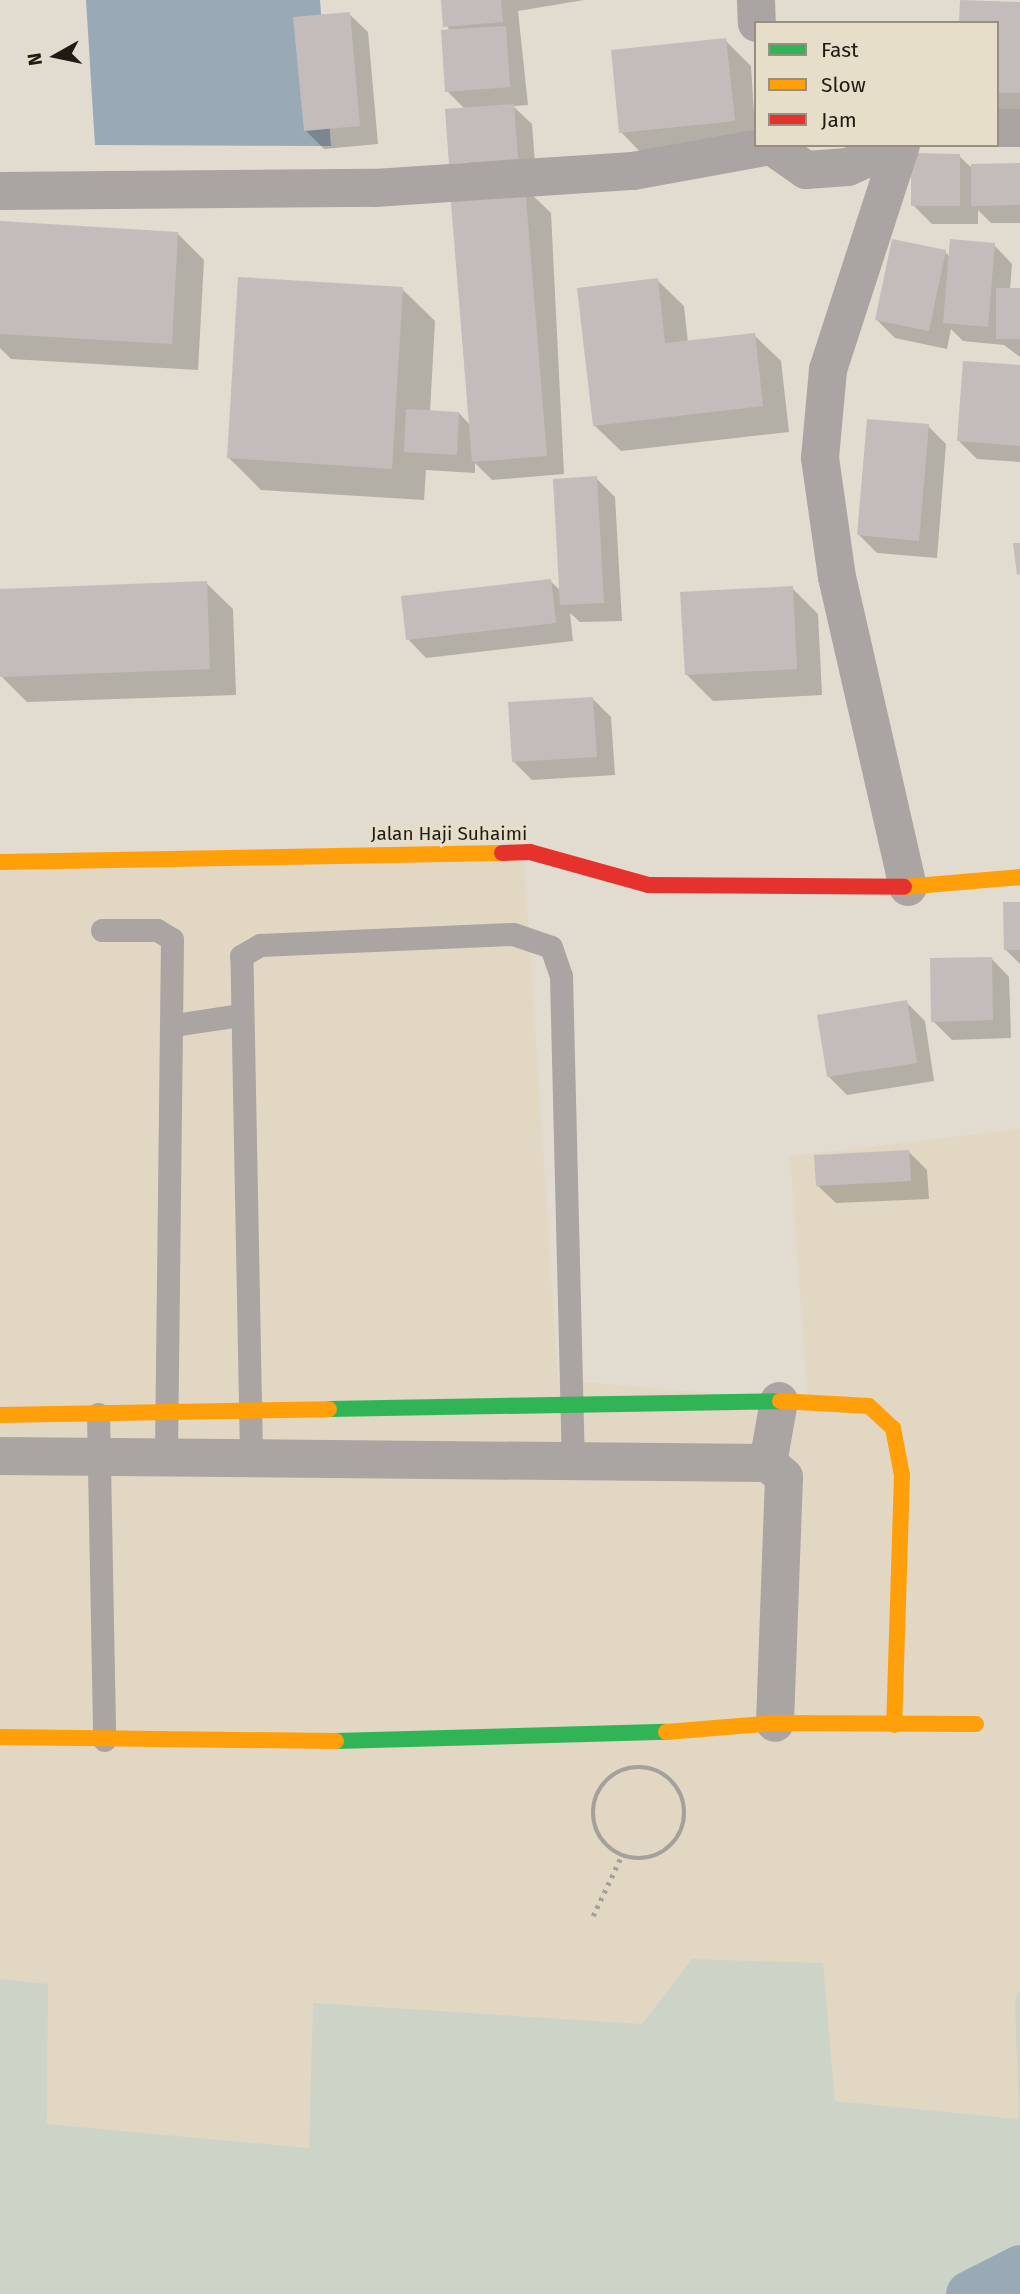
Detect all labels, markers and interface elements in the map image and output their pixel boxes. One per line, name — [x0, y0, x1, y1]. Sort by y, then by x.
north arrow — [21, 21, 91, 91]
legend — [754, 21, 999, 147]
text: Fast — [821, 37, 859, 63]
text: N — [22, 51, 47, 67]
text: Slow — [821, 72, 866, 98]
text: Jam — [821, 107, 857, 133]
street label: Jalan Haji Suhaimi — [371, 823, 527, 845]

